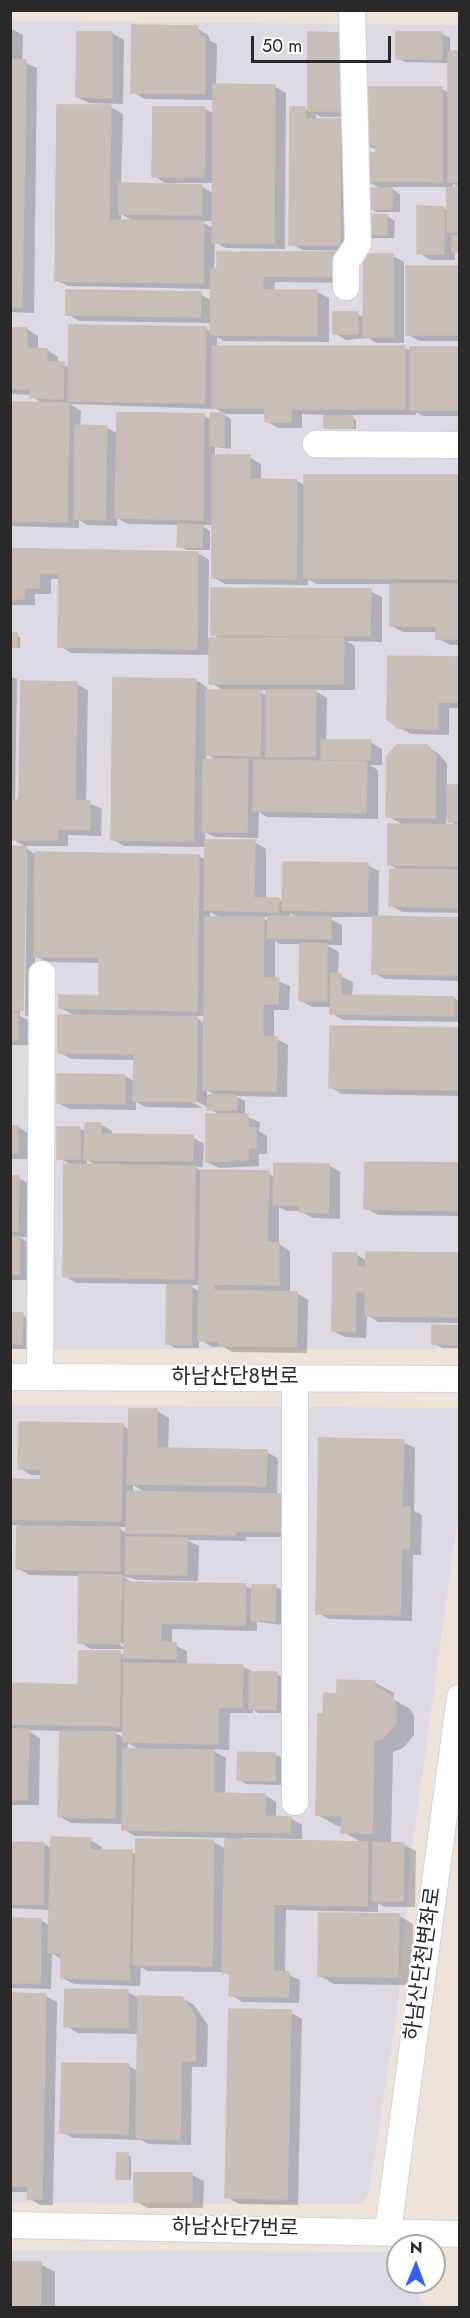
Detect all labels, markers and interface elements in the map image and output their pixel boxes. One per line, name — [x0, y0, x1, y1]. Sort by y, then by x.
scale bar — [254, 24, 394, 62]
text: 50 m — [262, 33, 302, 59]
street label: 하남산단8번로 — [171, 1365, 299, 1391]
street label: 하남산단천변좌로 — [401, 1886, 447, 2042]
street label: 하남산단7번로 — [171, 2215, 299, 2243]
north arrow — [386, 2234, 446, 2294]
text: N — [410, 2236, 423, 2259]

